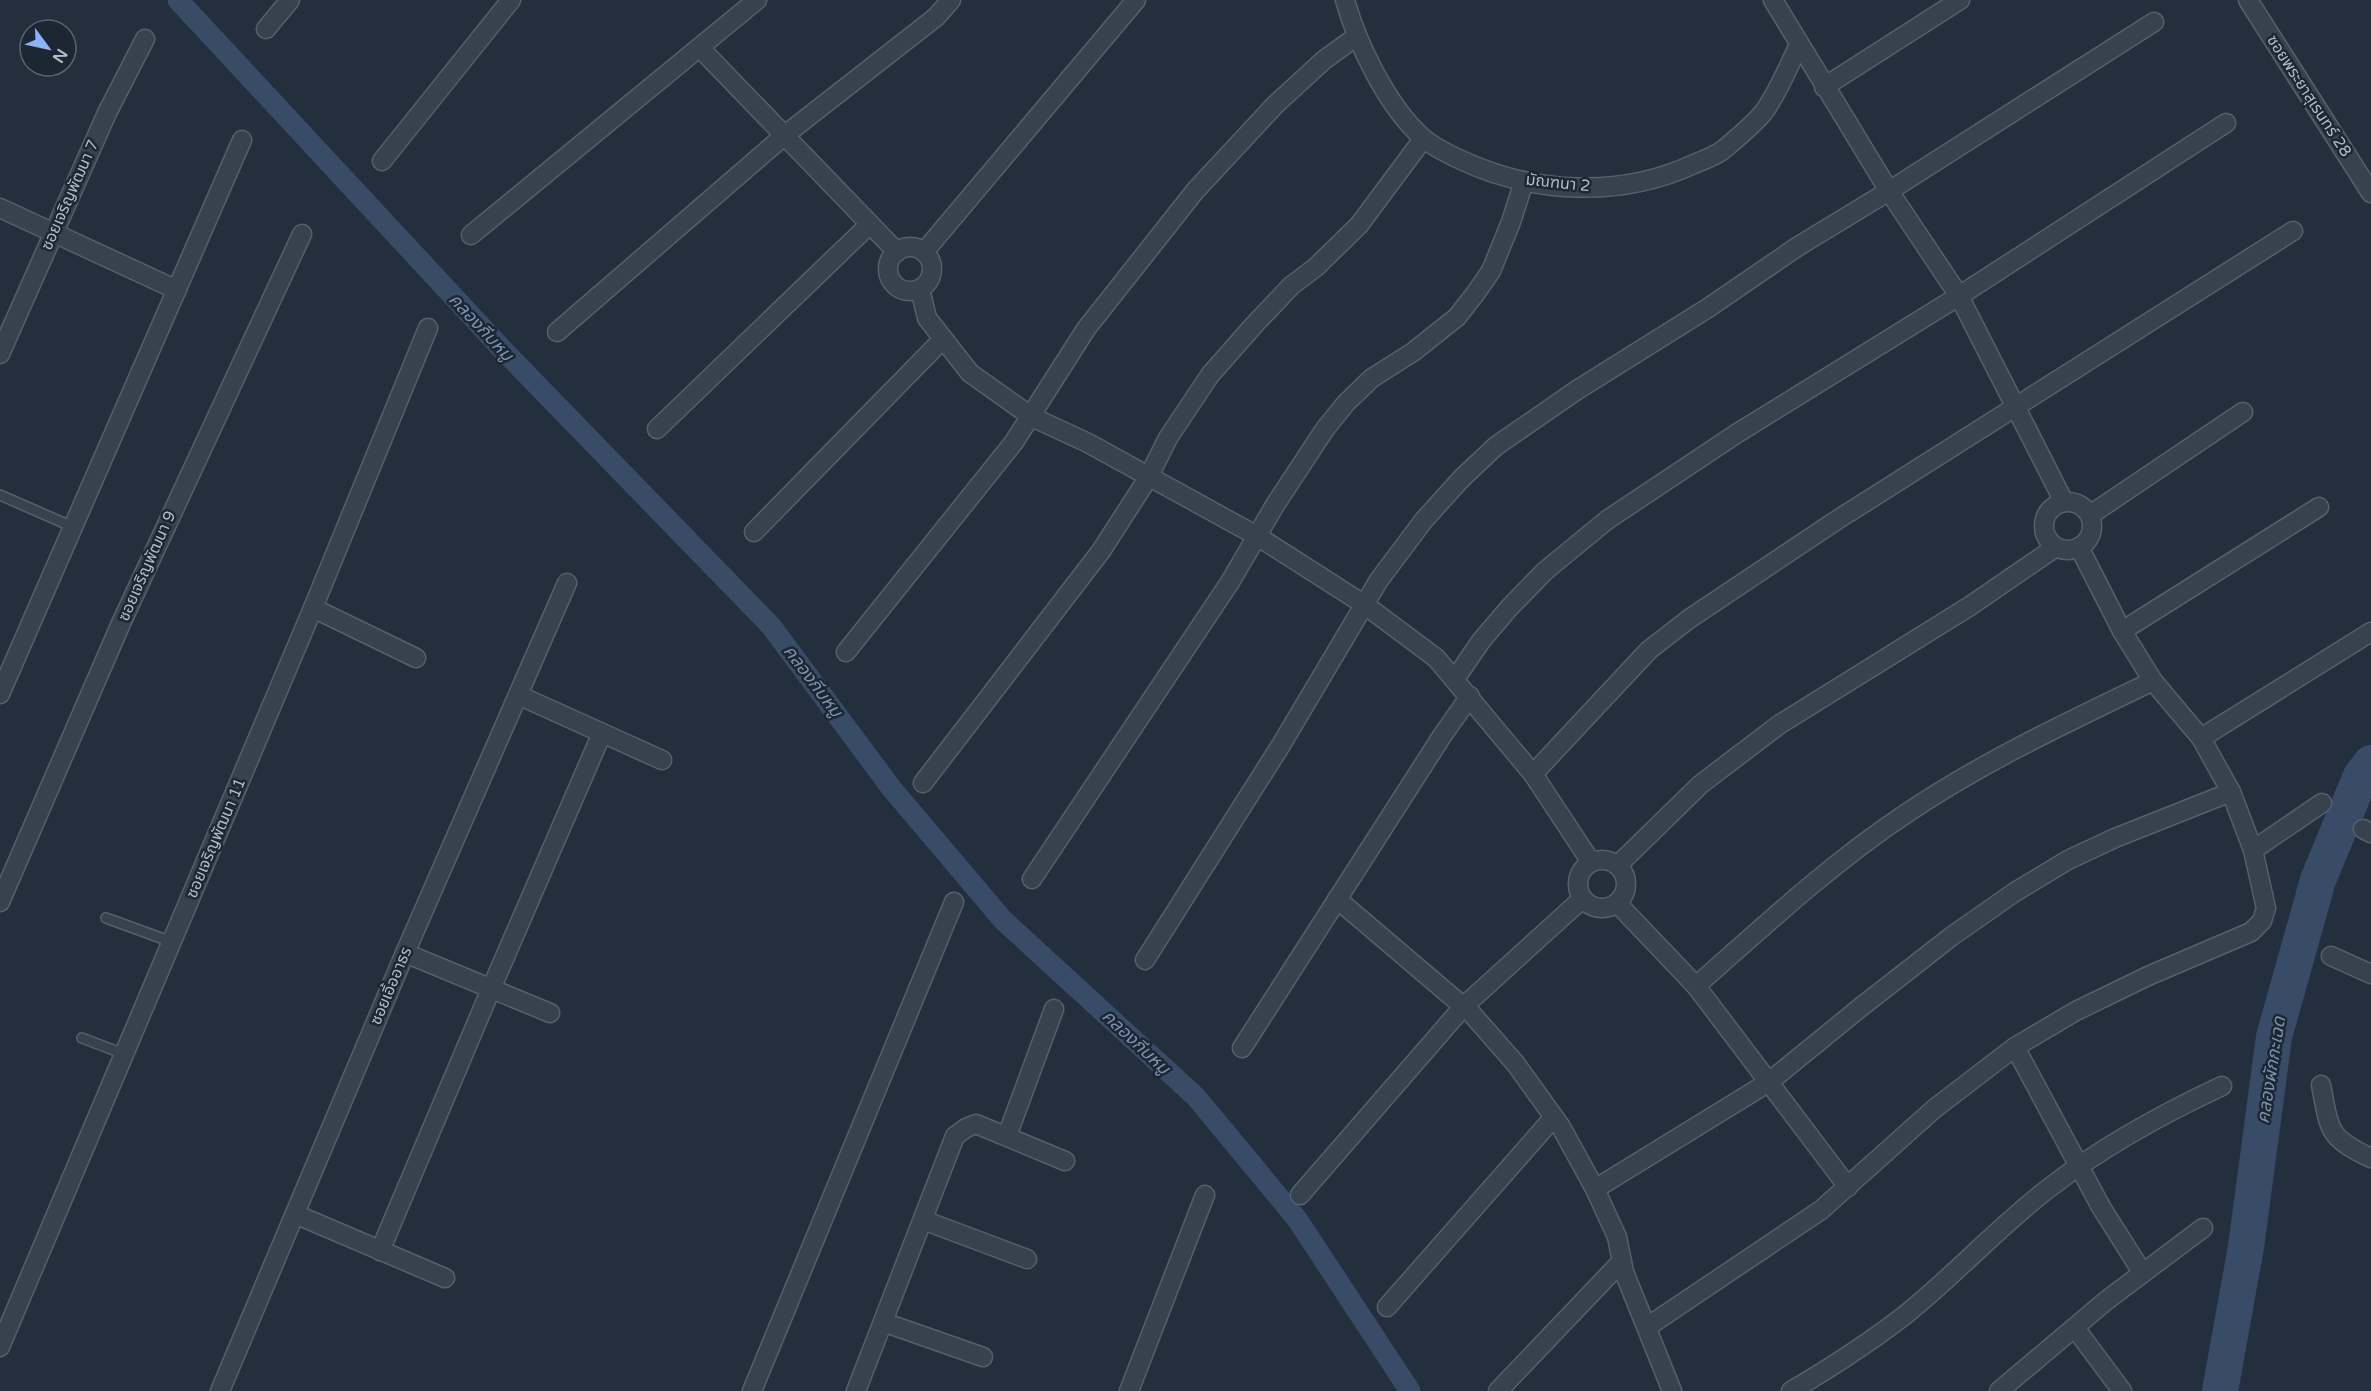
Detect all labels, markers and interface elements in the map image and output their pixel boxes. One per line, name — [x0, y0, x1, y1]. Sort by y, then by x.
north arrow — [18, 18, 78, 78]
street label: ซอยพระยาสุเรนทร์ 28 — [2262, 31, 2356, 161]
text: N — [48, 45, 72, 66]
street label: ซอยเจริญพัฒนา 7 — [37, 137, 103, 253]
street label: มัณฑนา 2 — [1525, 170, 1591, 196]
water label: คลองกีบหมู — [444, 289, 519, 367]
street label: ซอยเจริญพัฒนา 9 — [114, 508, 180, 624]
water label: คลองกีบหมู — [779, 641, 848, 723]
street label: ซอยเจริญพัฒนา 11 — [182, 775, 250, 901]
street label: ซอยเอิ้ออาธร — [365, 943, 416, 1028]
water label: คลองกีบหมู — [1098, 1005, 1176, 1080]
water label: คลองผักกะเฉด — [2252, 1014, 2290, 1125]

